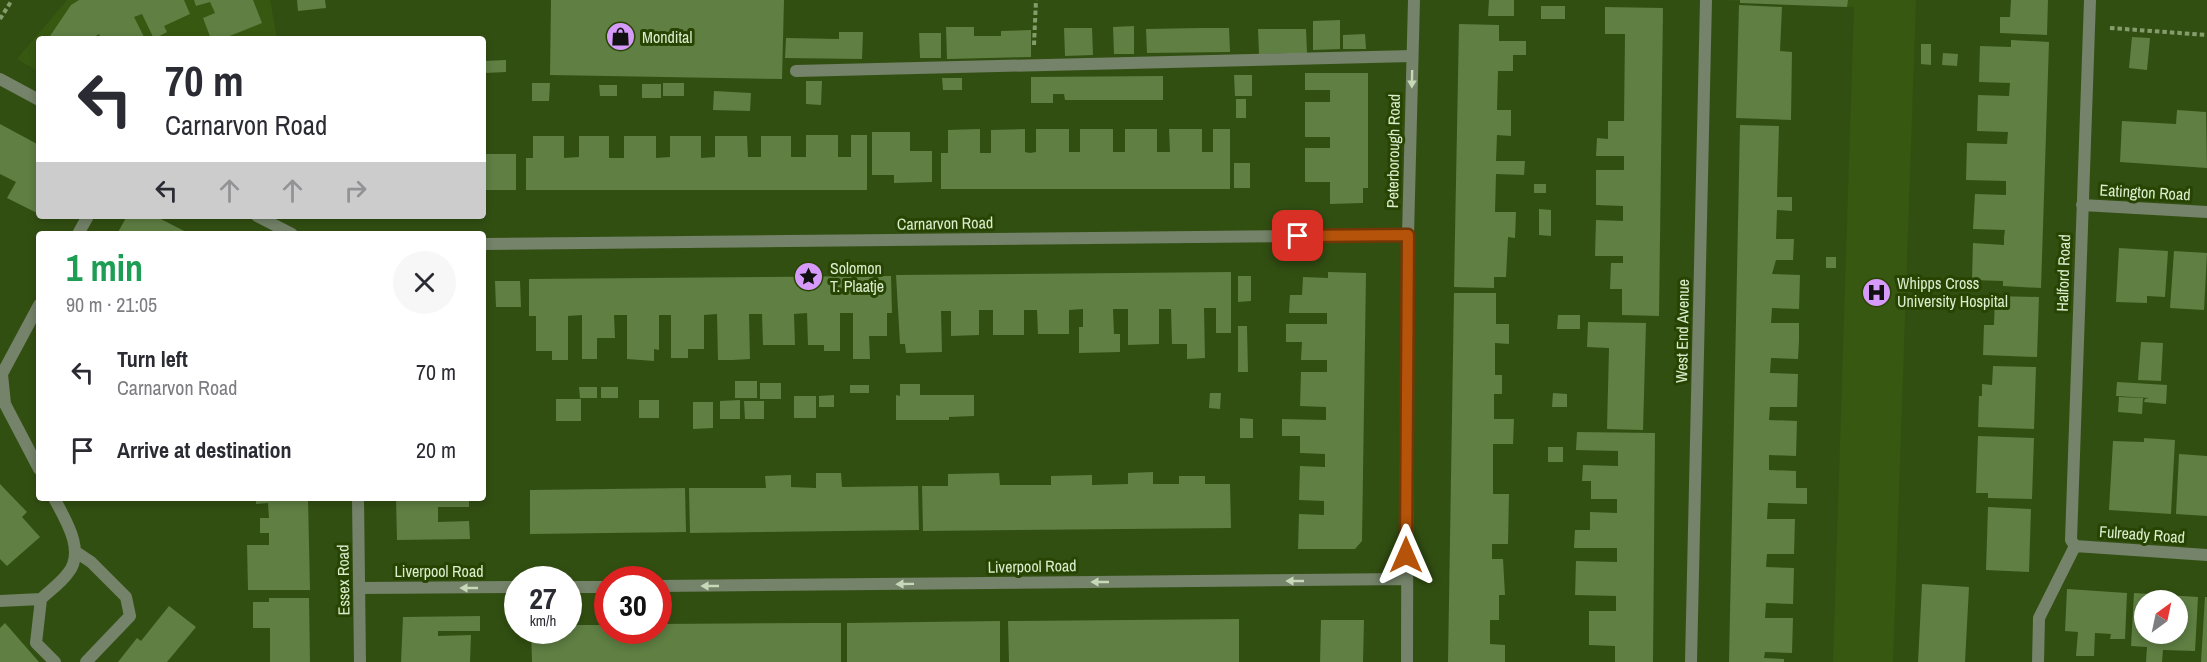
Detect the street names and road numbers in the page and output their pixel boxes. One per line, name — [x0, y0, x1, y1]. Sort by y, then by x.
street label: Peterborough Road — [1381, 94, 1405, 208]
street label: Eatington Road — [2099, 179, 2191, 205]
street label: Carnarvon Road — [897, 211, 993, 235]
street label: Halford Road — [2051, 234, 2075, 312]
street label: West End Avenue — [1670, 279, 1694, 383]
street label: Fulready Road — [2098, 520, 2186, 548]
street label: Essex Road — [331, 544, 355, 616]
street label: Liverpool Road — [987, 554, 1077, 578]
street label: Liverpool Road — [395, 560, 483, 582]

